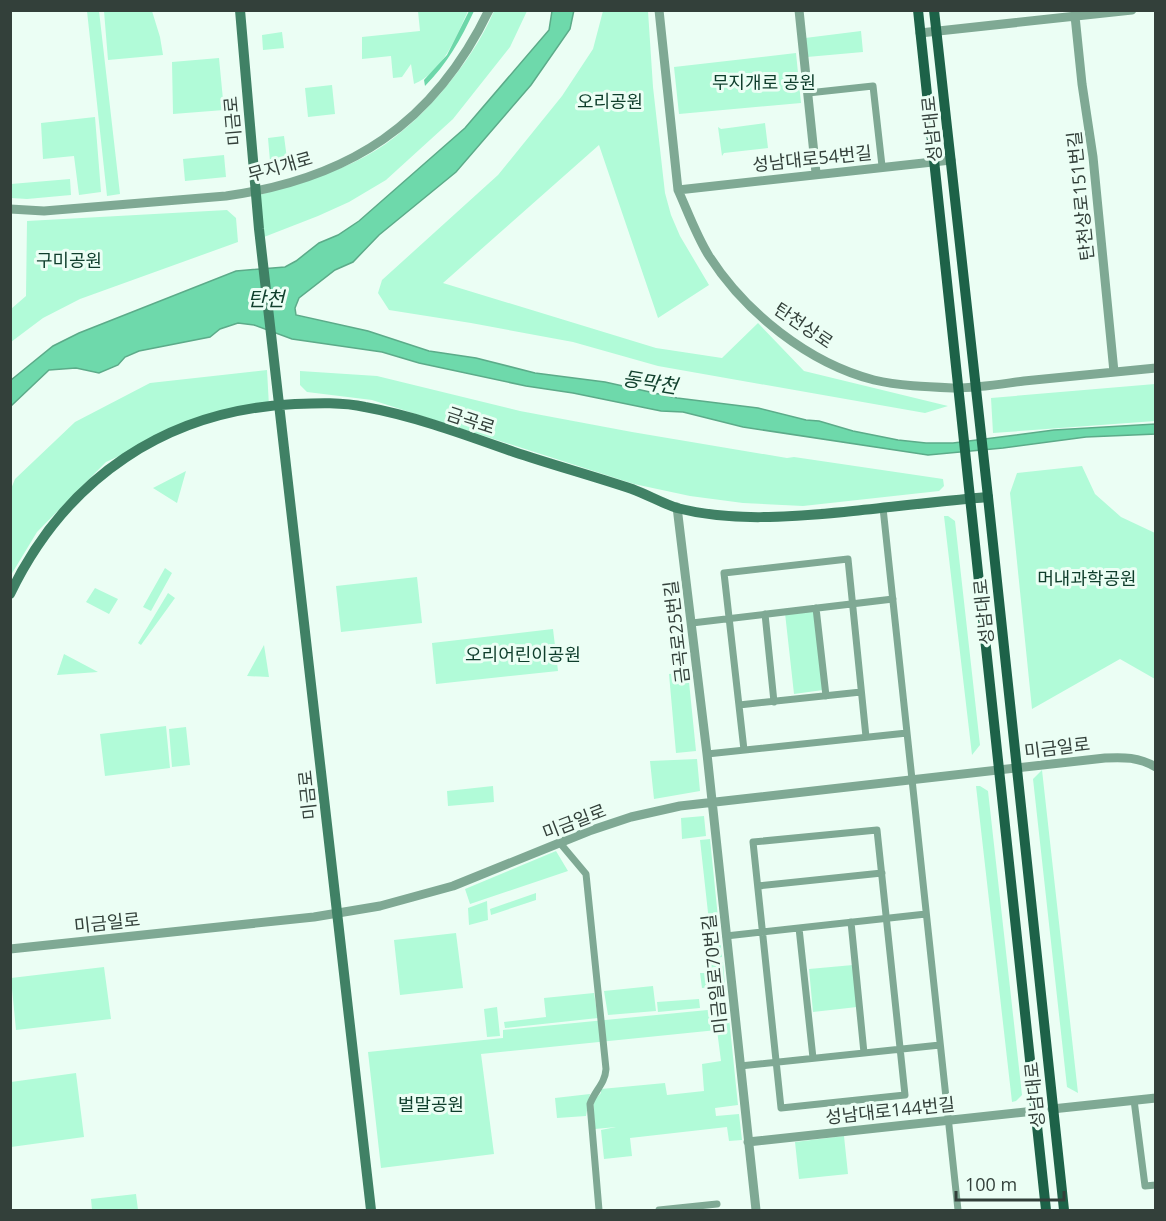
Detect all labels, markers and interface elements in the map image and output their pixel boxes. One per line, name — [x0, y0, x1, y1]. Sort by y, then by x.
park label: 무지개로 공원 — [712, 70, 816, 94]
park label: 오리공원 — [577, 89, 643, 113]
street label: 미금로 — [218, 95, 246, 147]
street label: 성남대로 — [916, 95, 946, 163]
street label: 탄천상로151번길 — [1061, 130, 1099, 262]
street label: 성남대로54번길 — [751, 140, 873, 176]
street label: 무지개로 — [245, 145, 315, 187]
park label: 구미공원 — [36, 248, 102, 272]
water label: 탄천 — [248, 285, 287, 312]
street label: 탄천상로 — [770, 297, 838, 353]
water label: 동막천 — [621, 364, 682, 400]
street label: 금곡로 — [444, 401, 498, 439]
park label: 머내과학공원 — [1037, 566, 1137, 590]
street label: 성남대로 — [968, 578, 998, 646]
street label: 금곡로25번길 — [658, 579, 694, 685]
park label: 오리어린이공원 — [465, 642, 581, 666]
street label: 미금일로 — [1023, 731, 1091, 763]
street label: 미금로 — [292, 769, 322, 821]
street label: 미금일로 — [539, 798, 609, 844]
street label: 미금일로 — [73, 907, 141, 937]
street label: 미금일로70번길 — [696, 913, 732, 1035]
street label: 성남대로 — [1019, 1061, 1049, 1129]
street label: 성남대로144번길 — [824, 1091, 956, 1129]
park label: 벌말공원 — [398, 1092, 464, 1116]
scale bar — [956, 1164, 1064, 1202]
text: 100 m — [965, 1172, 1017, 1196]

